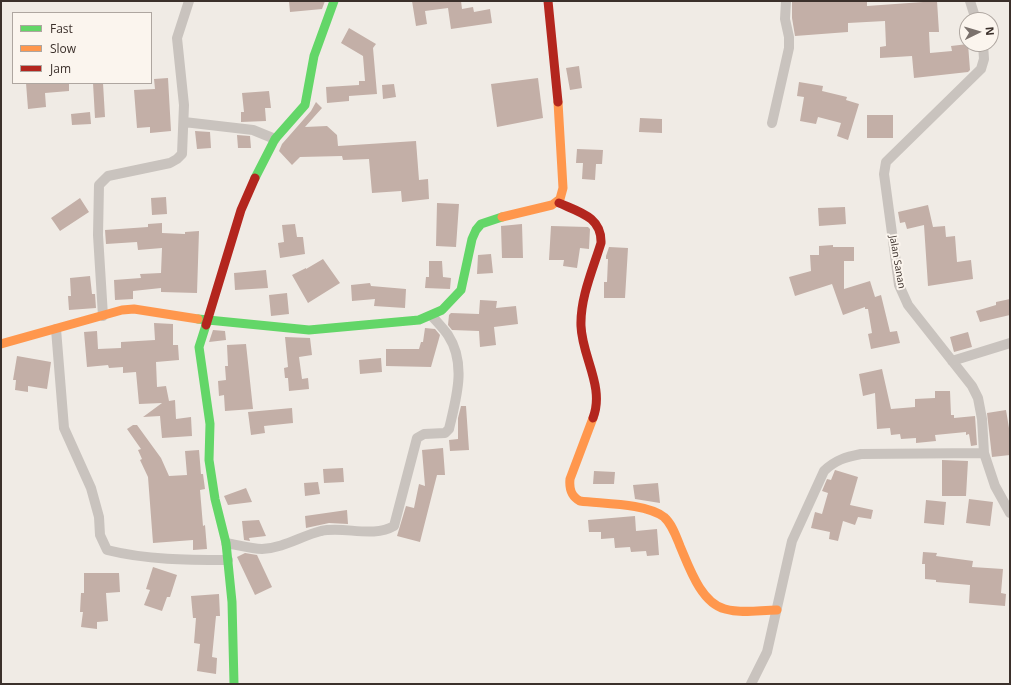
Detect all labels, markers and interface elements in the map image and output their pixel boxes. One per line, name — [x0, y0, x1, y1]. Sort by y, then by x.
legend — [12, 12, 152, 84]
north arrow — [959, 12, 999, 52]
text: Fast — [50, 20, 73, 37]
text: N — [983, 26, 998, 36]
text: Slow — [50, 40, 76, 57]
text: Jam — [50, 60, 71, 77]
street label: Jalan Sanan — [886, 234, 908, 290]

